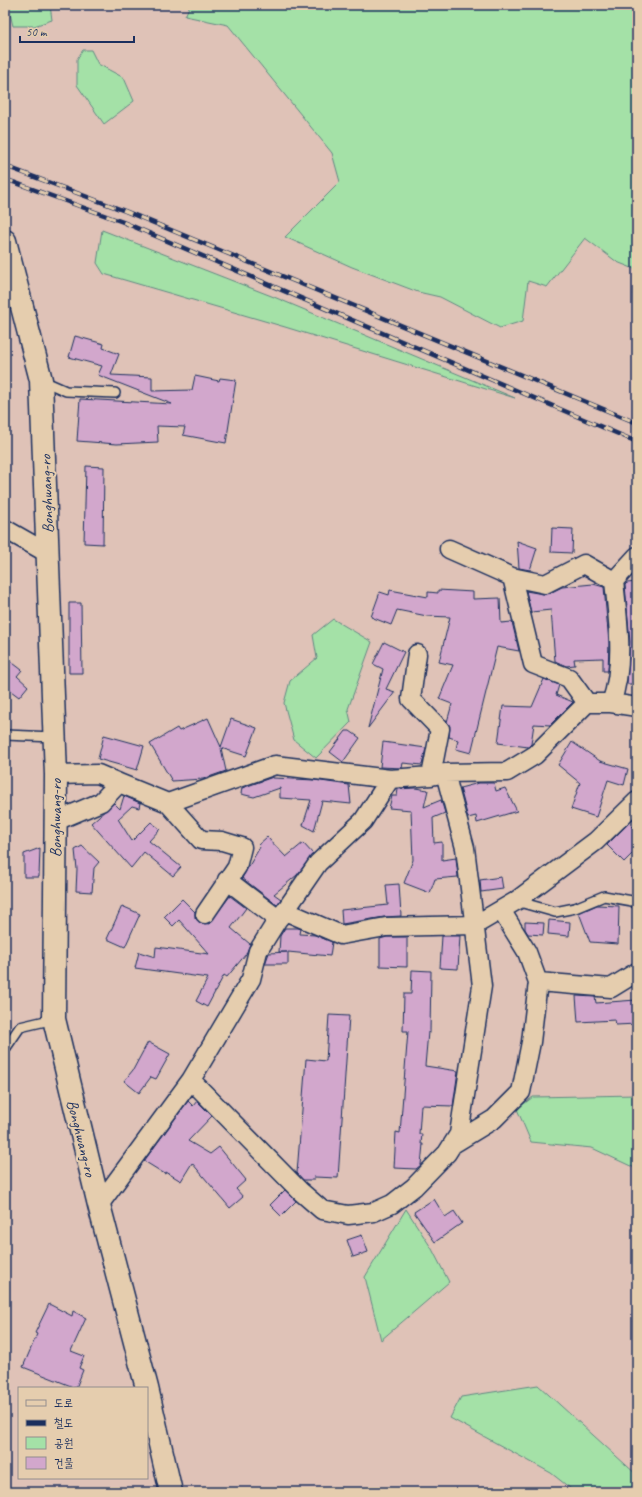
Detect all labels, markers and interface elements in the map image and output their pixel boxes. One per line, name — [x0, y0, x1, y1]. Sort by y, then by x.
scale bar — [20, 18, 134, 44]
text: 50 m — [26, 24, 48, 40]
street label: Bonghwang-ro — [36, 453, 58, 533]
street label: Bonghwang-ro — [46, 778, 66, 857]
street label: Bonghwang-ro — [62, 1098, 101, 1180]
legend — [18, 1387, 148, 1479]
text: 도로 — [54, 1395, 73, 1411]
text: 철도 — [54, 1415, 73, 1431]
text: 공원 — [54, 1435, 73, 1451]
text: 건물 — [54, 1455, 74, 1471]

